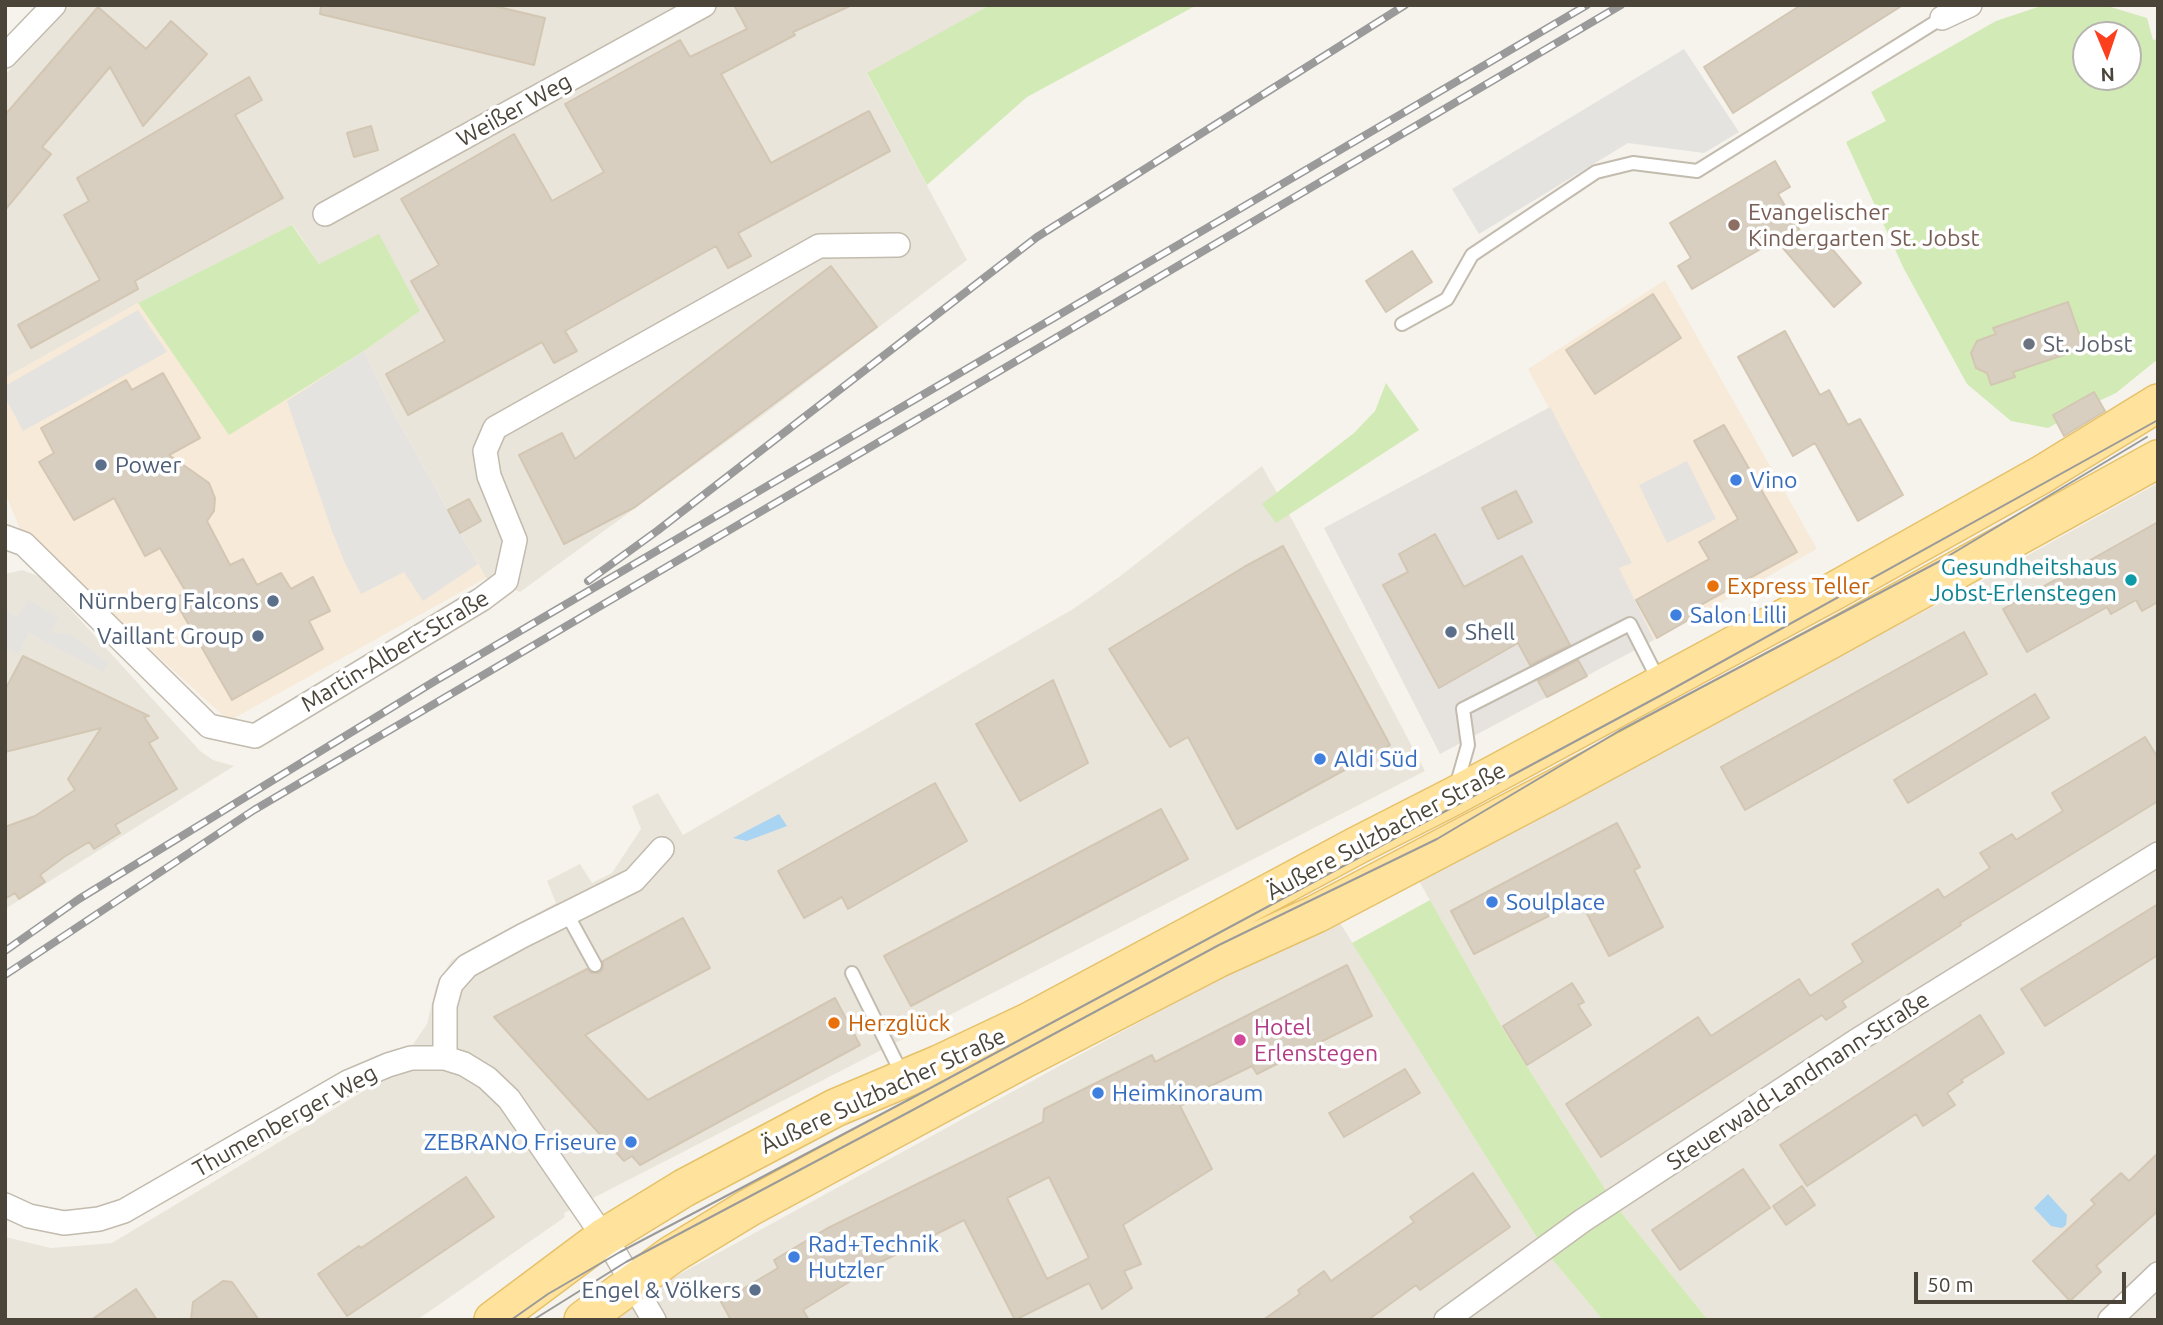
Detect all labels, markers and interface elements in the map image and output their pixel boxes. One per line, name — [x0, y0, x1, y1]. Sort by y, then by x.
north arrow — [2072, 21, 2142, 91]
text: N — [2100, 64, 2115, 86]
street label: Weißer Weg — [452, 67, 576, 153]
place label: Evangelischer Kindergarten St. Jobst — [1748, 198, 1979, 252]
marker: Evangelischer Kindergarten St. Jobst — [1726, 217, 1742, 233]
place label: St. Jobst — [2043, 330, 2133, 358]
marker: St. Jobst — [2021, 336, 2037, 352]
place label: Power — [115, 451, 181, 479]
marker: Power — [93, 457, 109, 473]
place label: Vino — [1750, 466, 1798, 494]
marker: Vino — [1728, 472, 1744, 488]
place label: Gesundheitshaus Jobst-Erlenstegen — [1930, 553, 2117, 607]
place label: Express Teller — [1727, 572, 1870, 600]
marker: Gesundheitshaus Jobst-Erlenstegen — [2123, 572, 2139, 588]
marker: Express Teller — [1705, 578, 1721, 594]
street label: Martin-Albert-Straße — [296, 584, 494, 718]
place label: Nürnberg Falcons — [78, 587, 259, 615]
marker: Nürnberg Falcons — [265, 593, 281, 609]
place label: Salon Lilli — [1690, 601, 1787, 629]
marker: Salon Lilli — [1668, 607, 1684, 623]
place label: Shell — [1465, 618, 1515, 646]
place label: Vaillant Group — [97, 622, 244, 650]
marker: Shell — [1443, 624, 1459, 640]
marker: Vaillant Group — [250, 628, 266, 644]
place label: Aldi Süd — [1334, 745, 1418, 773]
marker: Aldi Süd — [1312, 751, 1328, 767]
street label: Äußere Sulzbacher Straße — [1262, 756, 1510, 906]
place label: Soulplace — [1506, 888, 1605, 916]
marker: Soulplace — [1484, 894, 1500, 910]
street label: Steuerwald-Landmann-Straße — [1662, 986, 1934, 1176]
place label: Herzglück — [848, 1009, 950, 1037]
place label: Hotel Erlenstegen — [1254, 1013, 1378, 1067]
marker: Herzglück — [826, 1015, 842, 1031]
street label: Äußere Sulzbacher Straße — [756, 1022, 1010, 1160]
marker: Hotel Erlenstegen — [1232, 1032, 1248, 1048]
street label: Thumenberger Weg — [188, 1059, 382, 1183]
place label: Heimkinoraum — [1112, 1079, 1263, 1107]
marker: Heimkinoraum — [1090, 1085, 1106, 1101]
place label: ZEBRANO Friseure — [424, 1128, 617, 1156]
marker: ZEBRANO Friseure — [623, 1134, 639, 1150]
place label: Rad+Technik Hutzler — [808, 1230, 939, 1284]
marker: Rad+Technik Hutzler — [786, 1249, 802, 1265]
scale bar — [1918, 1258, 2130, 1302]
text: 50 m — [1927, 1272, 1974, 1296]
place label: Engel & Völkers — [582, 1276, 741, 1304]
marker: Engel & Völkers — [747, 1282, 763, 1298]

